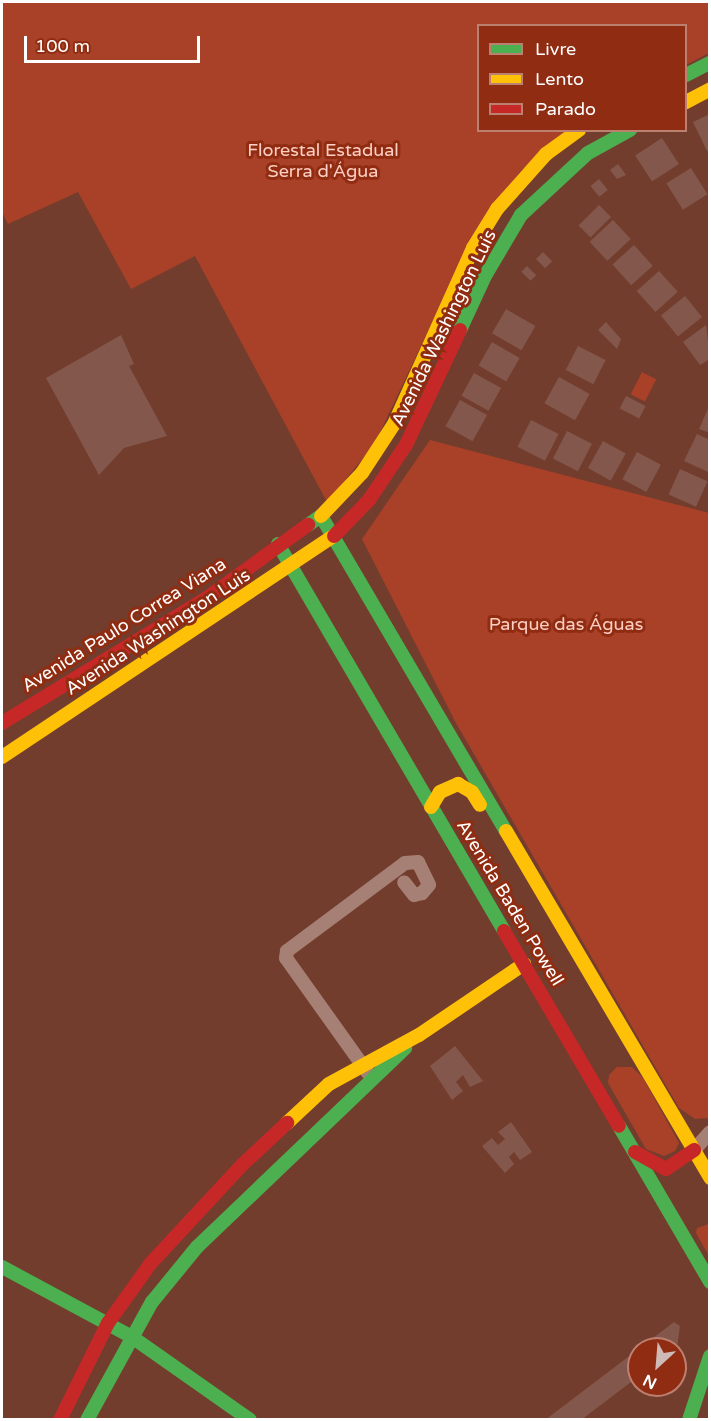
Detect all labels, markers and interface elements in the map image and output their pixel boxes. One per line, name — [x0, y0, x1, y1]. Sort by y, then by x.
scale bar — [27, 24, 202, 62]
legend — [477, 24, 687, 132]
text: 100 m — [35, 35, 90, 57]
text: Livre — [535, 38, 576, 60]
text: Lento — [535, 68, 584, 90]
text: Parado — [535, 98, 596, 120]
park label: Florestal Estadual Serra d'Água — [247, 140, 399, 182]
street label: Avenida Washington Luís — [387, 226, 501, 430]
street label: Avenida Paulo Correa Viana — [18, 553, 230, 697]
street label: Avenida Washington Luis — [62, 564, 254, 700]
park label: Parque das Águas — [489, 613, 643, 635]
street label: Avenida Baden Powell — [452, 816, 568, 990]
north arrow — [627, 1337, 687, 1397]
text: N — [640, 1370, 660, 1393]

